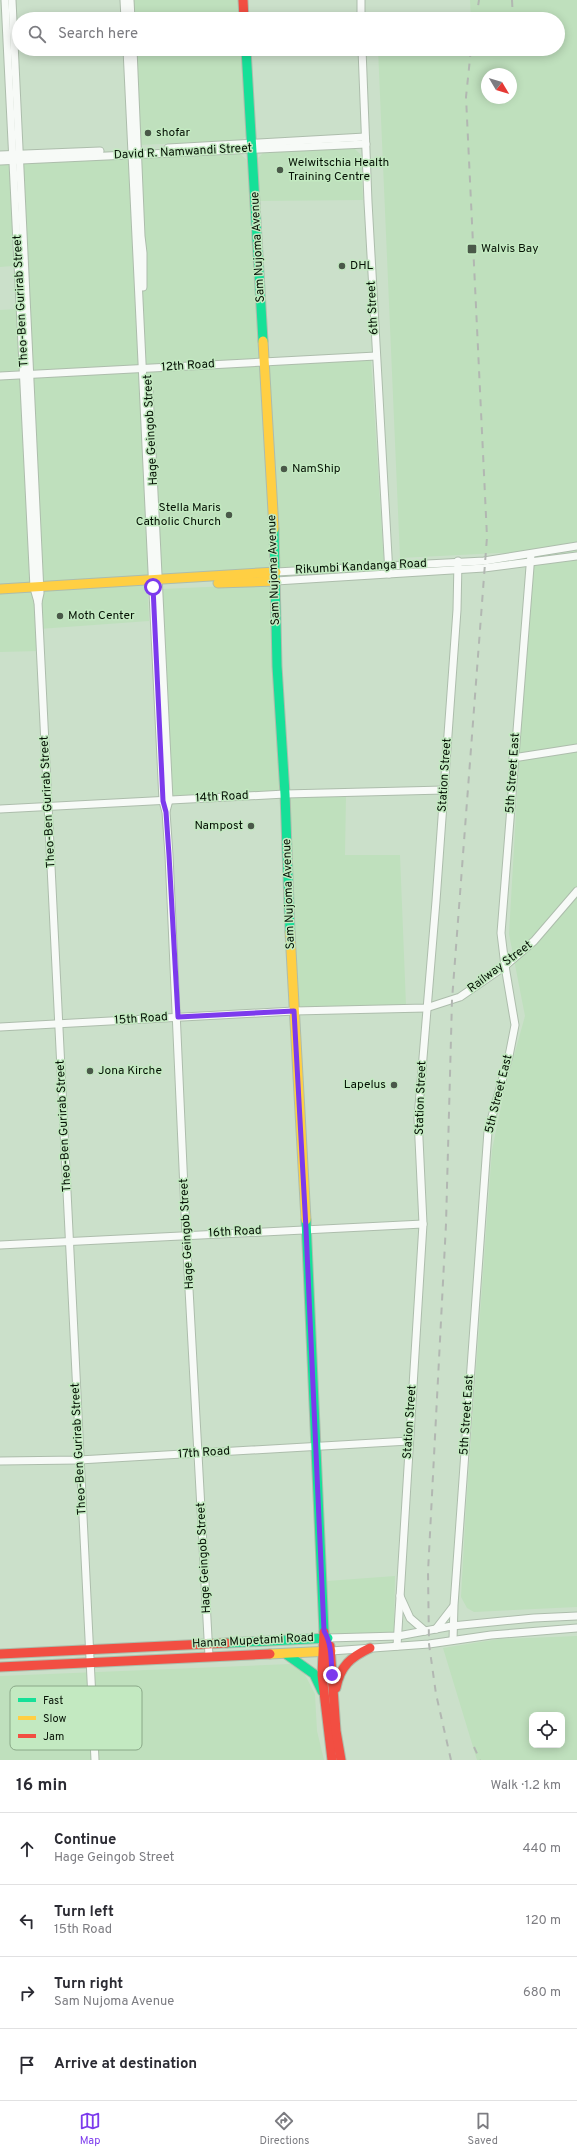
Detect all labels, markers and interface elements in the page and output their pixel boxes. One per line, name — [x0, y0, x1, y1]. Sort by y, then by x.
search box — [12, 12, 565, 56]
icon: search — [26, 23, 48, 45]
text: Search here — [58, 25, 138, 44]
north arrow — [481, 68, 517, 104]
place label: shofar — [156, 125, 191, 141]
marker: shofar — [143, 128, 153, 138]
street label: David R. Namwandi Street — [113, 140, 253, 164]
place label: Welwitschia Health Training Centre — [288, 155, 389, 185]
marker: Welwitschia Health Training Centre — [275, 165, 285, 175]
street label: Sam Nujoma Avenue — [247, 191, 269, 303]
street label: Theo-Ben Gurirab Street — [10, 235, 32, 367]
place label: Walvis Bay — [481, 241, 539, 257]
marker: Walvis Bay — [466, 243, 478, 255]
place label: DHL — [350, 258, 373, 274]
marker: DHL — [337, 261, 347, 271]
street label: 6th Street — [364, 281, 382, 335]
street label: 12th Road — [161, 356, 215, 376]
street label: Hage Geingob Street — [140, 374, 162, 486]
place label: NamShip — [292, 461, 341, 477]
marker: NamShip — [279, 464, 289, 474]
place label: Stella Maris Catholic Church — [136, 500, 221, 530]
marker: Stella Maris Catholic Church — [224, 510, 234, 520]
street label: Sam Nujoma Avenue — [264, 514, 284, 626]
street label: Rikumbi Kandanga Road — [295, 556, 427, 578]
route start — [144, 578, 162, 596]
place label: Moth Center — [68, 608, 135, 624]
marker: Moth Center — [55, 611, 65, 621]
street label: 5th Street East — [502, 732, 524, 814]
street label: Theo-Ben Gurirab Street — [37, 736, 59, 868]
street label: Station Street — [434, 737, 456, 813]
street label: 14th Road — [195, 788, 249, 806]
place label: Nampost — [194, 818, 243, 834]
marker: Nampost — [246, 821, 256, 831]
street label: Sam Nujoma Avenue — [279, 838, 299, 950]
street label: Railway Street — [464, 937, 536, 997]
street label: 15th Road — [114, 1009, 168, 1029]
street label: 5th Street East — [481, 1053, 517, 1135]
street label: Theo-Ben Gurirab Street — [53, 1060, 75, 1192]
street label: Station Street — [412, 1061, 430, 1135]
place label: Jona Kirche — [98, 1063, 162, 1079]
marker: Jona Kirche — [85, 1066, 95, 1076]
place label: Lapelus — [344, 1077, 386, 1093]
marker: Lapelus — [389, 1080, 399, 1090]
street label: Hage Geingob Street — [176, 1178, 198, 1290]
street label: 16th Road — [208, 1223, 262, 1241]
street label: 5th Street East — [456, 1374, 478, 1456]
street label: Theo-Ben Gurirab Street — [68, 1383, 90, 1515]
street label: Station Street — [399, 1384, 421, 1460]
street label: 17th Road — [178, 1443, 230, 1463]
street label: Hage Geingob Street — [193, 1502, 215, 1614]
street label: Hanna Mupetami Road — [192, 1630, 314, 1652]
route end — [323, 1666, 341, 1684]
legend — [10, 1686, 142, 1750]
text: Fast — [43, 1694, 63, 1708]
text: Slow — [43, 1712, 66, 1726]
map controls — [529, 1712, 565, 1748]
button: locate — [529, 1712, 565, 1748]
text: Jam — [43, 1730, 64, 1744]
text: 16 min — [16, 1775, 67, 1797]
text: Walk · 1.2 km — [490, 1778, 561, 1794]
text: Continue — [54, 1831, 116, 1850]
icon: ahead — [16, 1838, 38, 1860]
text: 440 m — [522, 1841, 561, 1857]
text: Hage Geingob Street — [54, 1850, 174, 1866]
text: Turn left — [54, 1903, 114, 1922]
icon: left — [16, 1910, 38, 1932]
text: 120 m — [526, 1913, 561, 1929]
text: 15th Road — [54, 1922, 112, 1938]
text: Turn right — [54, 1975, 123, 1994]
icon: right — [16, 1982, 38, 2004]
text: 680 m — [523, 1985, 561, 2001]
text: Sam Nujoma Avenue — [54, 1994, 174, 2010]
icon: arrive — [16, 2054, 38, 2076]
text: Arrive at destination — [54, 2055, 197, 2074]
tab: Map — [79, 2110, 101, 2148]
tab: Directions — [259, 2110, 309, 2148]
tab: Saved — [468, 2110, 498, 2148]

